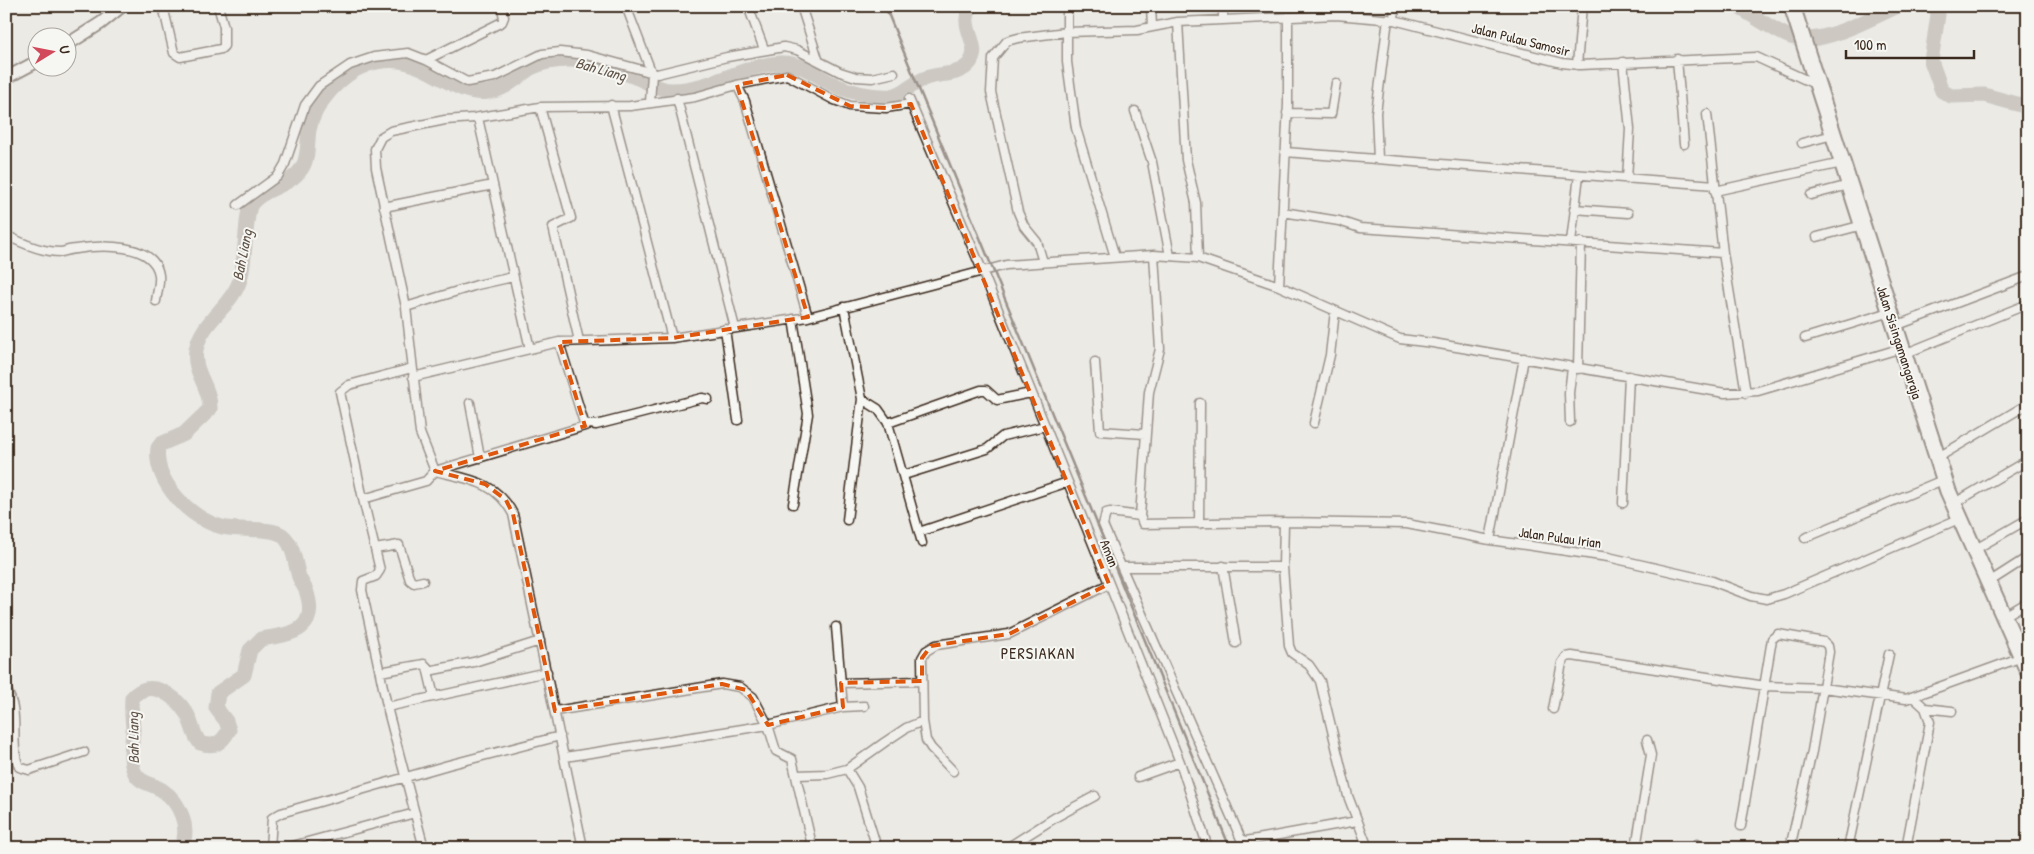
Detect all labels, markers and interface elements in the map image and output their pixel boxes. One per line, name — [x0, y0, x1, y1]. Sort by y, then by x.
street label: Jalan Pulau Samosir — [1470, 18, 1573, 61]
north arrow — [28, 28, 78, 78]
scale bar — [1846, 28, 1974, 60]
text: 100 m — [1854, 34, 1887, 55]
text: U — [55, 44, 75, 55]
water label: Bah Liang — [573, 52, 630, 87]
water label: Bah Liang — [227, 226, 257, 282]
street label: Jalan Sisingamangaraja — [1872, 283, 1927, 402]
street label: Jalan Pulau Irian — [1517, 522, 1603, 552]
street label: Aman — [1096, 536, 1124, 570]
district label: PERSIAKAN — [1001, 642, 1075, 664]
water label: Bah Liang — [122, 711, 144, 764]

